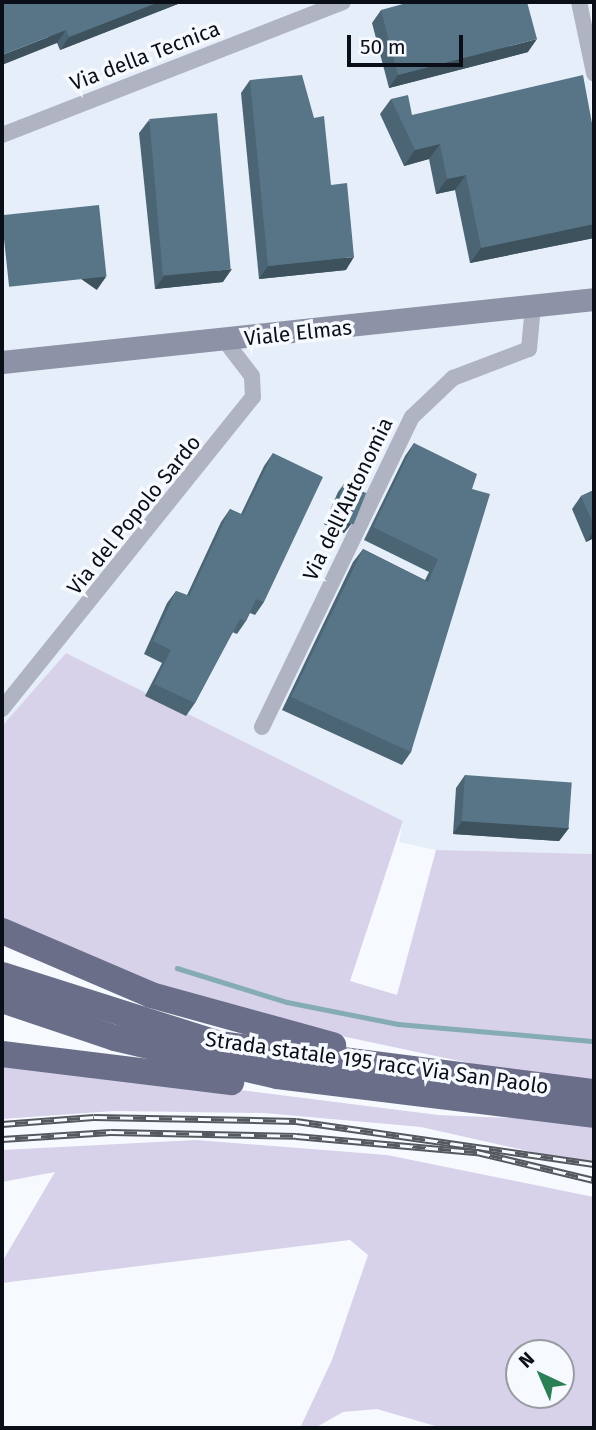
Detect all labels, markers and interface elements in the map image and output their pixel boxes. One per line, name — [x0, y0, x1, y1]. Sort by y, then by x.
street label: Via della Tecnica — [67, 16, 223, 96]
scale bar — [351, 21, 466, 65]
text: 50 m — [360, 34, 406, 60]
street label: Viale Elmas — [243, 315, 353, 351]
street label: Via dell'Autonomia — [298, 413, 398, 585]
street label: Via del Popolo Sardo — [62, 430, 206, 600]
street label: Strada statale 195 racc Via San Paolo — [204, 1026, 550, 1100]
north arrow — [505, 1339, 575, 1409]
text: N — [514, 1347, 539, 1373]

